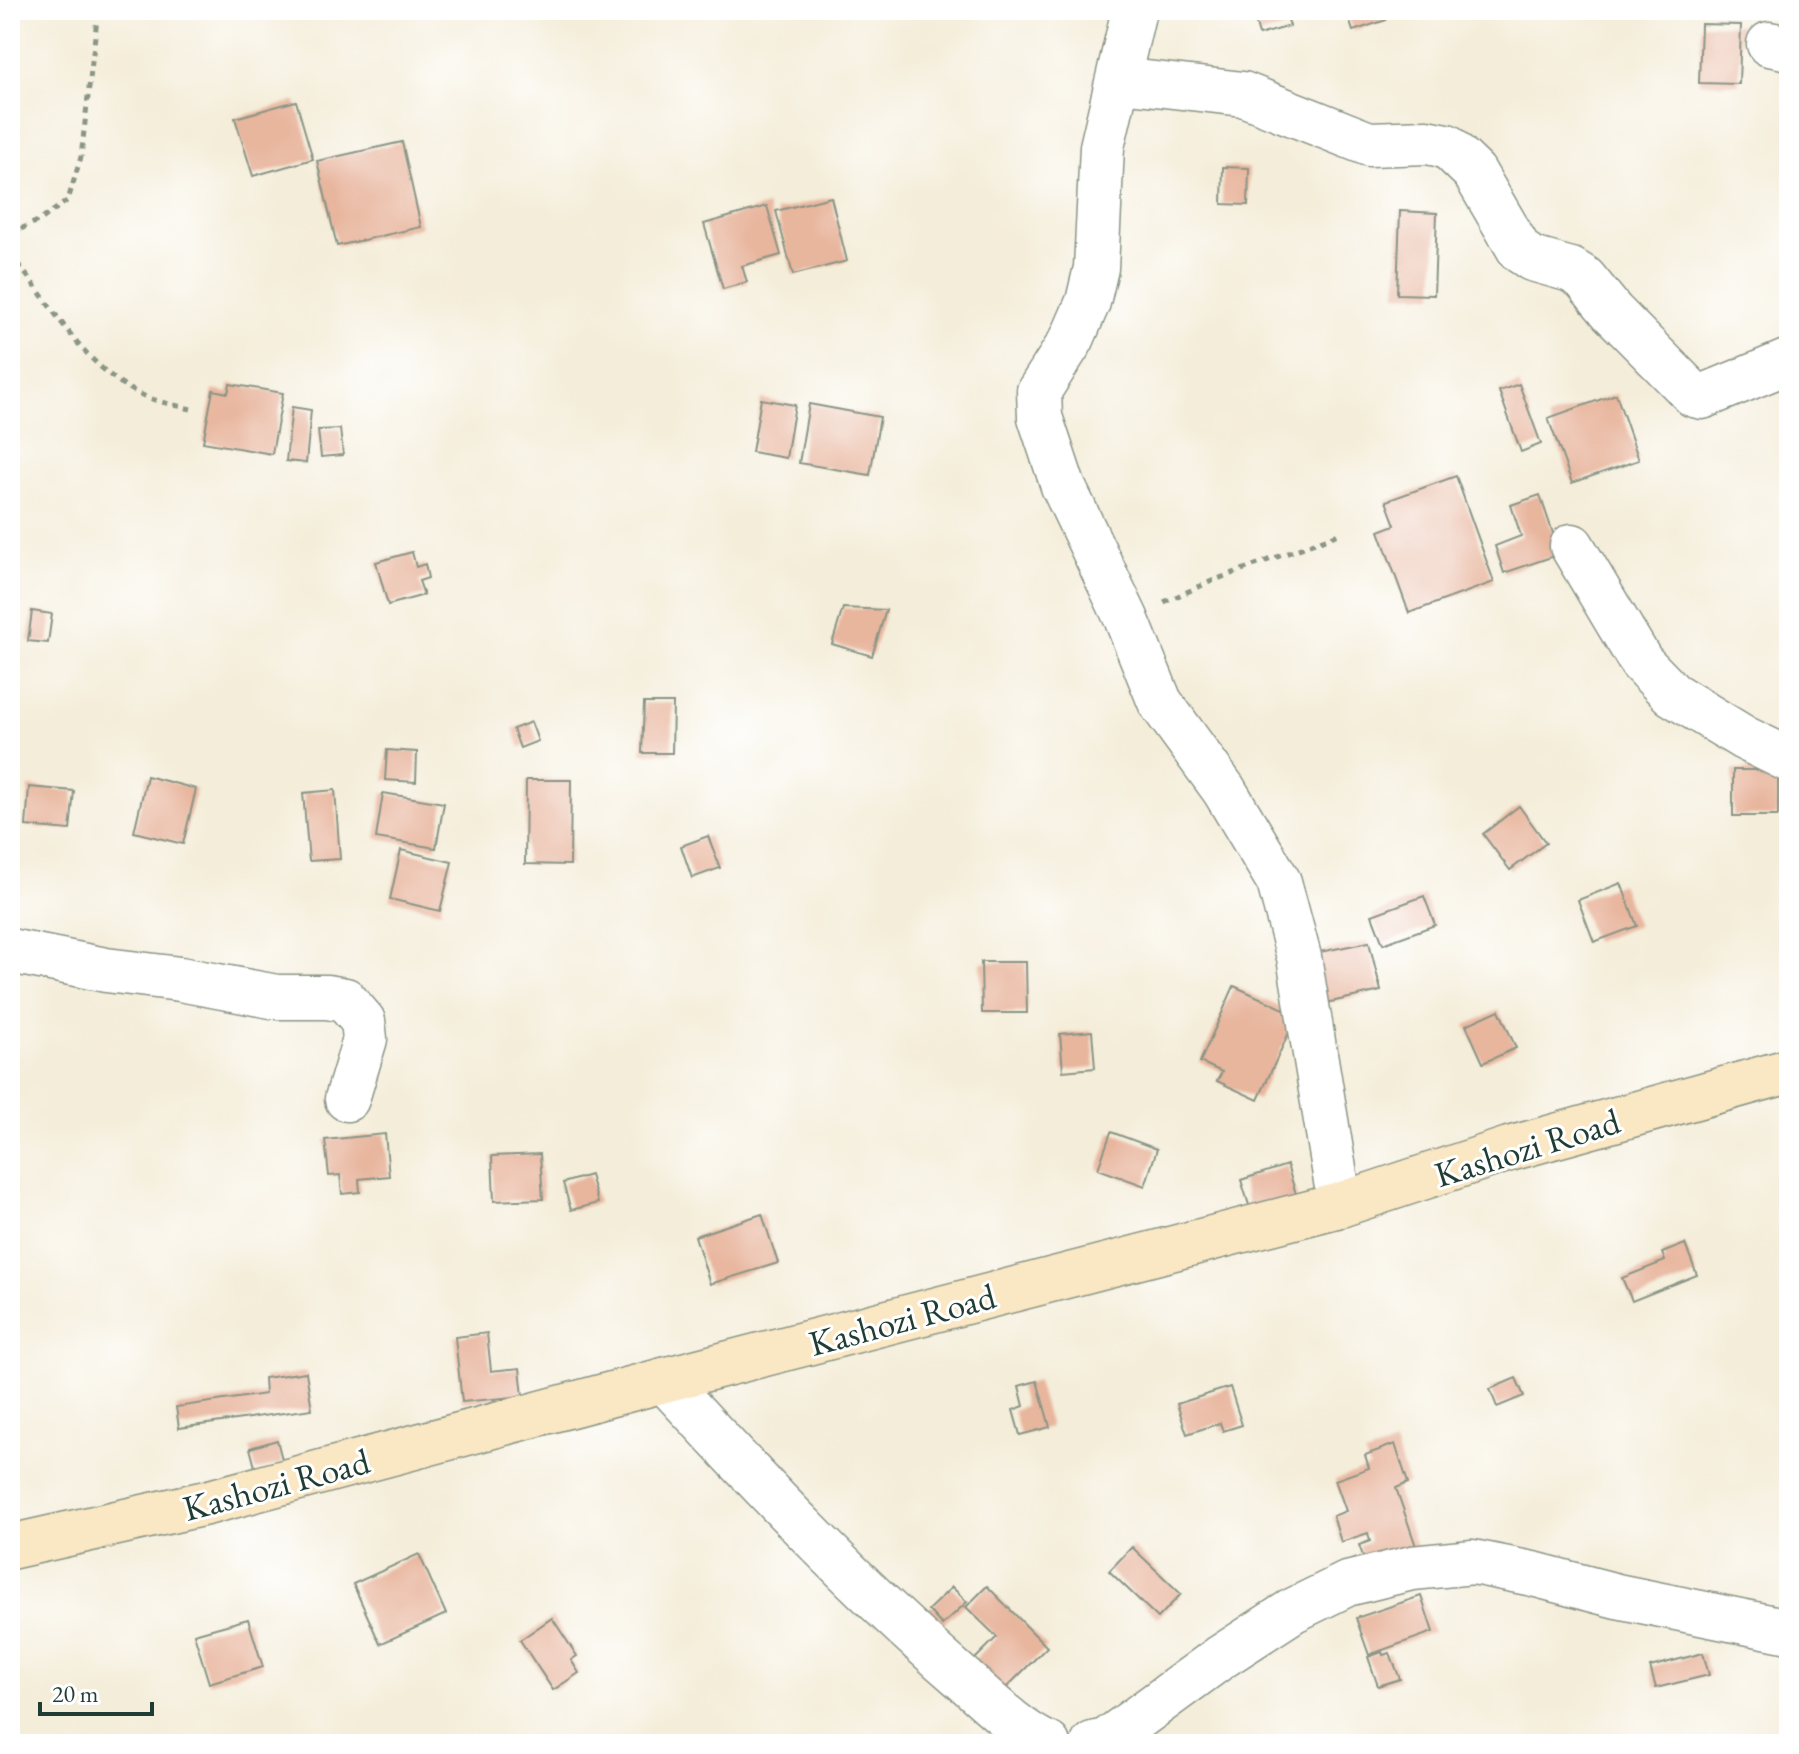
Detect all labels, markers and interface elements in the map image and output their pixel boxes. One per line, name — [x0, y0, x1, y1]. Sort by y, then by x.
street label: Kashozi Road — [1429, 1097, 1626, 1198]
street label: Kashozi Road — [804, 1272, 1001, 1367]
street label: Kashozi Road — [178, 1437, 375, 1532]
scale bar — [40, 1666, 152, 1716]
text: 20 m — [52, 1678, 99, 1709]

